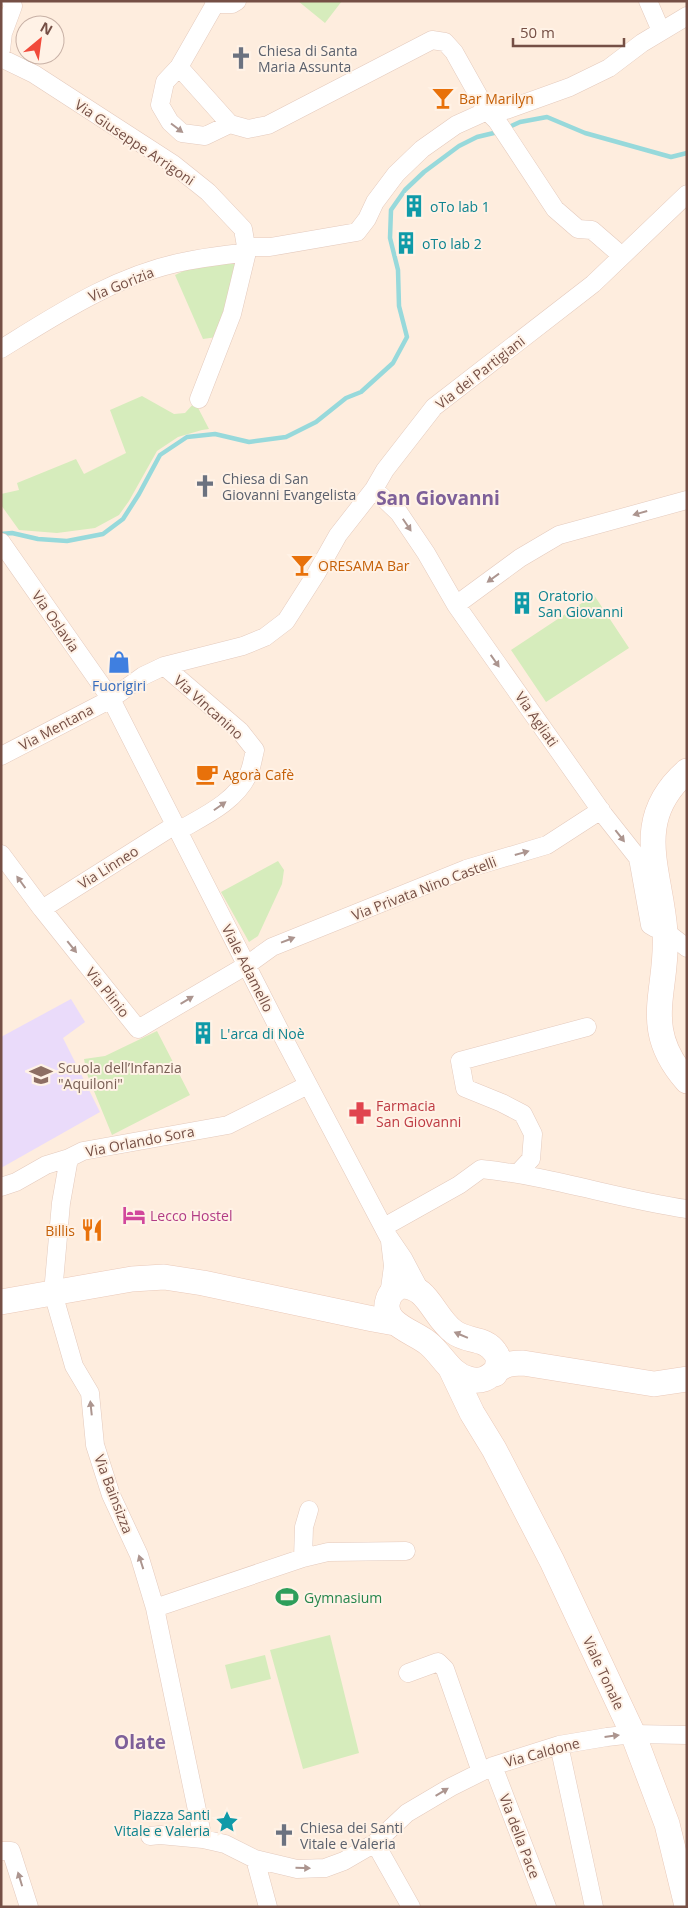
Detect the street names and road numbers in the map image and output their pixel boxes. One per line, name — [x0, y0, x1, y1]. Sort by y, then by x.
street label: Via Giuseppe Arrigoni — [71, 95, 199, 189]
street label: Via Gorizia — [85, 262, 157, 306]
street label: Via dei Partigiani — [431, 331, 529, 413]
street label: Via Oslavia — [28, 587, 84, 655]
street label: Via Vincanino — [170, 671, 248, 743]
street label: Via Agliati — [511, 688, 563, 750]
street label: Via Mentana — [16, 699, 96, 755]
street label: Via Linneo — [74, 841, 142, 893]
street label: Via Privata Nino Castelli — [349, 852, 499, 924]
street label: Viale Adamello — [218, 921, 278, 1015]
street label: Via Plinio — [82, 963, 134, 1021]
street label: Via Orlando Sora — [84, 1121, 196, 1161]
street label: Via Bainsizza — [90, 1452, 138, 1536]
street label: Viale Tonale — [579, 1633, 629, 1713]
street label: Via Caldone — [502, 1733, 582, 1771]
street label: Via della Pace — [495, 1791, 545, 1881]

